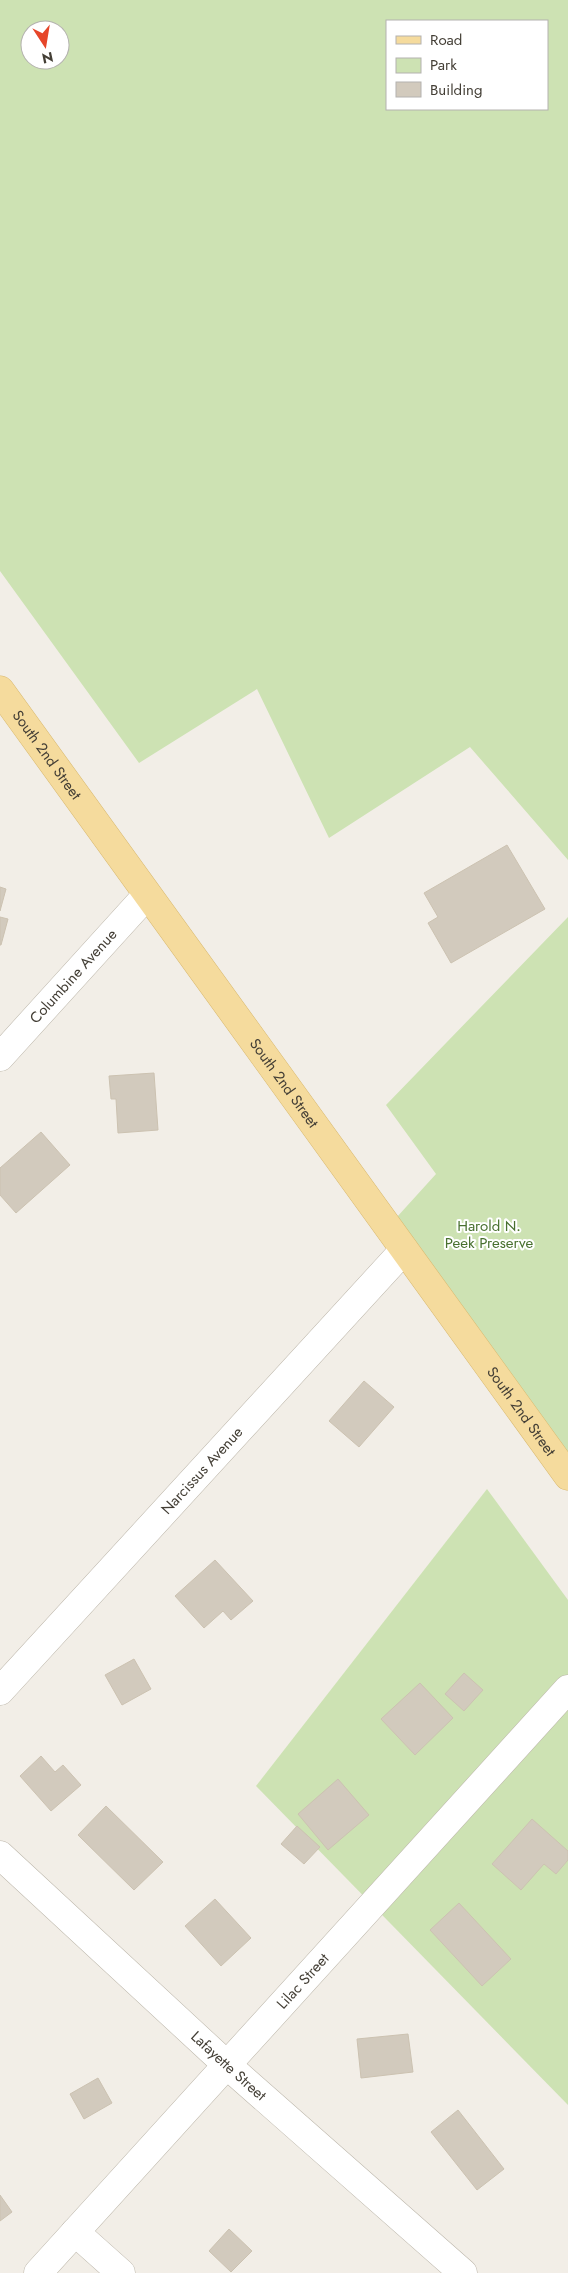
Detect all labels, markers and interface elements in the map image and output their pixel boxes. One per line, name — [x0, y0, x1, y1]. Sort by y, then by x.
north arrow — [20, 20, 70, 70]
legend — [386, 20, 548, 110]
text: Road — [430, 29, 462, 51]
text: N — [40, 47, 55, 69]
text: Park — [430, 54, 457, 76]
text: Building — [430, 79, 482, 101]
street label: South 2nd Street — [7, 706, 87, 804]
street label: Columbine Avenue — [24, 924, 122, 1028]
street label: South 2nd Street — [244, 1034, 324, 1133]
park label: Harold N. Peek Preserve — [445, 1215, 533, 1254]
street label: South 2nd Street — [481, 1362, 561, 1461]
street label: Narcissus Avenue — [156, 1422, 248, 1519]
street label: Lilac Street — [271, 1948, 334, 2014]
street label: Lafayette Street — [186, 2026, 271, 2106]

